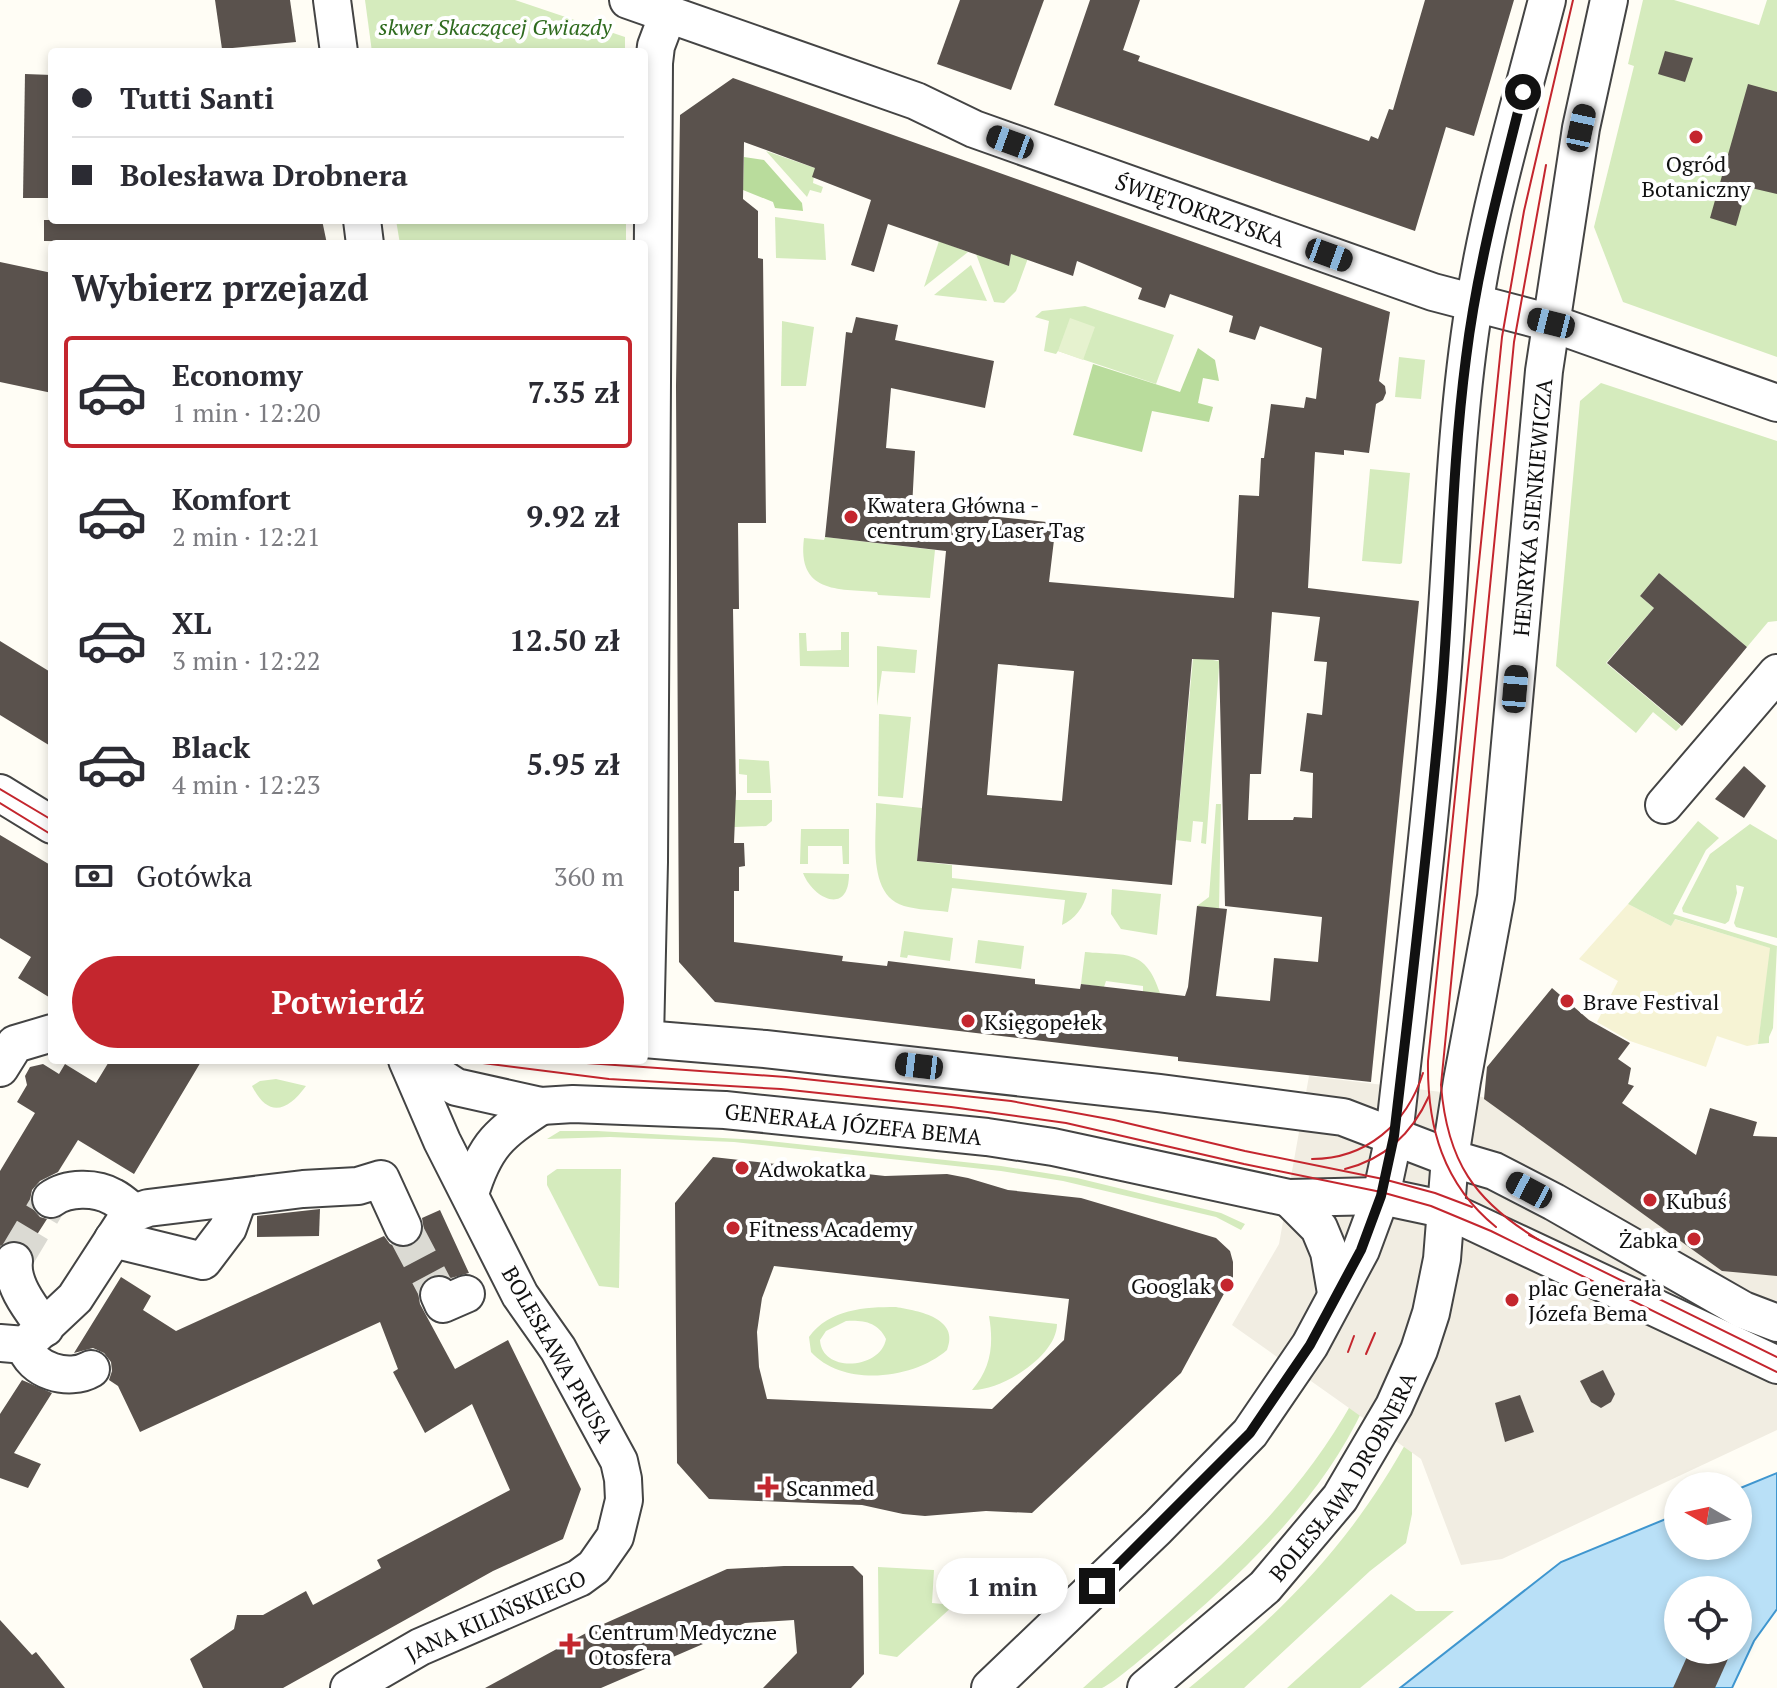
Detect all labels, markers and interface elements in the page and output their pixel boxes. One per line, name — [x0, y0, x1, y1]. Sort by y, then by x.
park label: skwer Skaczącej Gwiazdy — [378, 12, 613, 41]
route start — [1505, 74, 1541, 110]
text: Tutti Santi — [120, 78, 274, 118]
car — [1564, 102, 1598, 154]
car — [983, 123, 1037, 161]
marker: Ogród Botaniczny — [1687, 128, 1705, 146]
place label: Ogród Botaniczny — [1641, 149, 1751, 203]
text: Bolesława Drobnera — [120, 155, 408, 195]
street label: ŚWIĘTOKRZYSKA — [1112, 166, 1290, 253]
car — [1302, 236, 1356, 274]
text: Wybierz przejazd — [72, 264, 369, 311]
car — [1525, 306, 1577, 340]
text: Economy — [172, 355, 303, 395]
icon: car — [76, 356, 148, 428]
text: 7.35 zł — [528, 372, 620, 412]
street label: HENRYKA SIENKIEWICZA — [1505, 376, 1558, 638]
text: 1 min · 12:20 — [172, 395, 321, 429]
text: Komfort — [172, 479, 291, 519]
icon: car — [76, 480, 148, 552]
place label: Kwatera Główna - centrum gry Laser Tag — [867, 490, 1085, 544]
text: 9.92 zł — [526, 496, 620, 536]
marker: Kwatera Główna - centrum gry Laser Tag — [842, 508, 860, 526]
text: 2 min · 12:21 — [172, 519, 321, 553]
text: XL — [172, 603, 211, 643]
icon: car — [76, 604, 148, 676]
text: 12.50 zł — [509, 620, 620, 660]
text: 3 min · 12:22 — [172, 643, 321, 677]
car — [1501, 664, 1529, 714]
text: Black — [172, 727, 250, 767]
icon: car — [76, 728, 148, 800]
text: 5.95 zł — [526, 744, 620, 784]
text: 4 min · 12:23 — [172, 767, 321, 801]
icon: cash — [72, 854, 116, 898]
text: Gotówka — [136, 856, 253, 896]
text: 360 m — [554, 859, 624, 893]
button: Potwierdź — [72, 956, 624, 1048]
place label: Brave Festival — [1583, 987, 1720, 1016]
marker: Brave Festival — [1558, 992, 1576, 1010]
place label: Księgopełek — [984, 1007, 1103, 1036]
marker: Księgopełek — [959, 1012, 977, 1030]
car — [894, 1051, 944, 1081]
street label: GENERAŁA JÓZEFA BEMA — [723, 1096, 984, 1151]
place label: Adwokatka — [758, 1154, 866, 1183]
marker: Adwokatka — [733, 1159, 751, 1177]
car — [1502, 1168, 1556, 1212]
place label: Kubuś — [1666, 1186, 1727, 1215]
marker: Kubuś — [1641, 1191, 1659, 1209]
place label: Fitness Academy — [749, 1214, 914, 1243]
marker: Fitness Academy — [724, 1219, 742, 1237]
place label: Żabka — [1619, 1225, 1678, 1254]
marker: Żabka — [1685, 1230, 1703, 1248]
street label: BOLESŁAWA PRUSA — [496, 1261, 621, 1448]
place label: Googlak — [1131, 1271, 1212, 1300]
place label: plac Generała Józefa Bema — [1528, 1273, 1662, 1327]
marker: Googlak — [1218, 1276, 1236, 1294]
marker: plac Generała Józefa Bema — [1503, 1291, 1521, 1309]
street label: BOLESŁAWA DROBNERA — [1262, 1366, 1422, 1587]
north arrow — [1664, 1472, 1752, 1560]
map controls — [1664, 1472, 1752, 1664]
place label: Scanmed — [786, 1473, 874, 1502]
marker: Scanmed — [757, 1476, 779, 1498]
callout: 1 min — [937, 1558, 1069, 1614]
street label: JANA KILIŃSKIEGO — [400, 1562, 590, 1667]
route end — [1079, 1568, 1115, 1604]
text: 1 min — [966, 1569, 1038, 1603]
button: locate — [1664, 1576, 1752, 1664]
place label: Centrum Medyczne Otosfera — [588, 1617, 777, 1671]
marker: Centrum Medyczne Otosfera — [559, 1633, 581, 1655]

